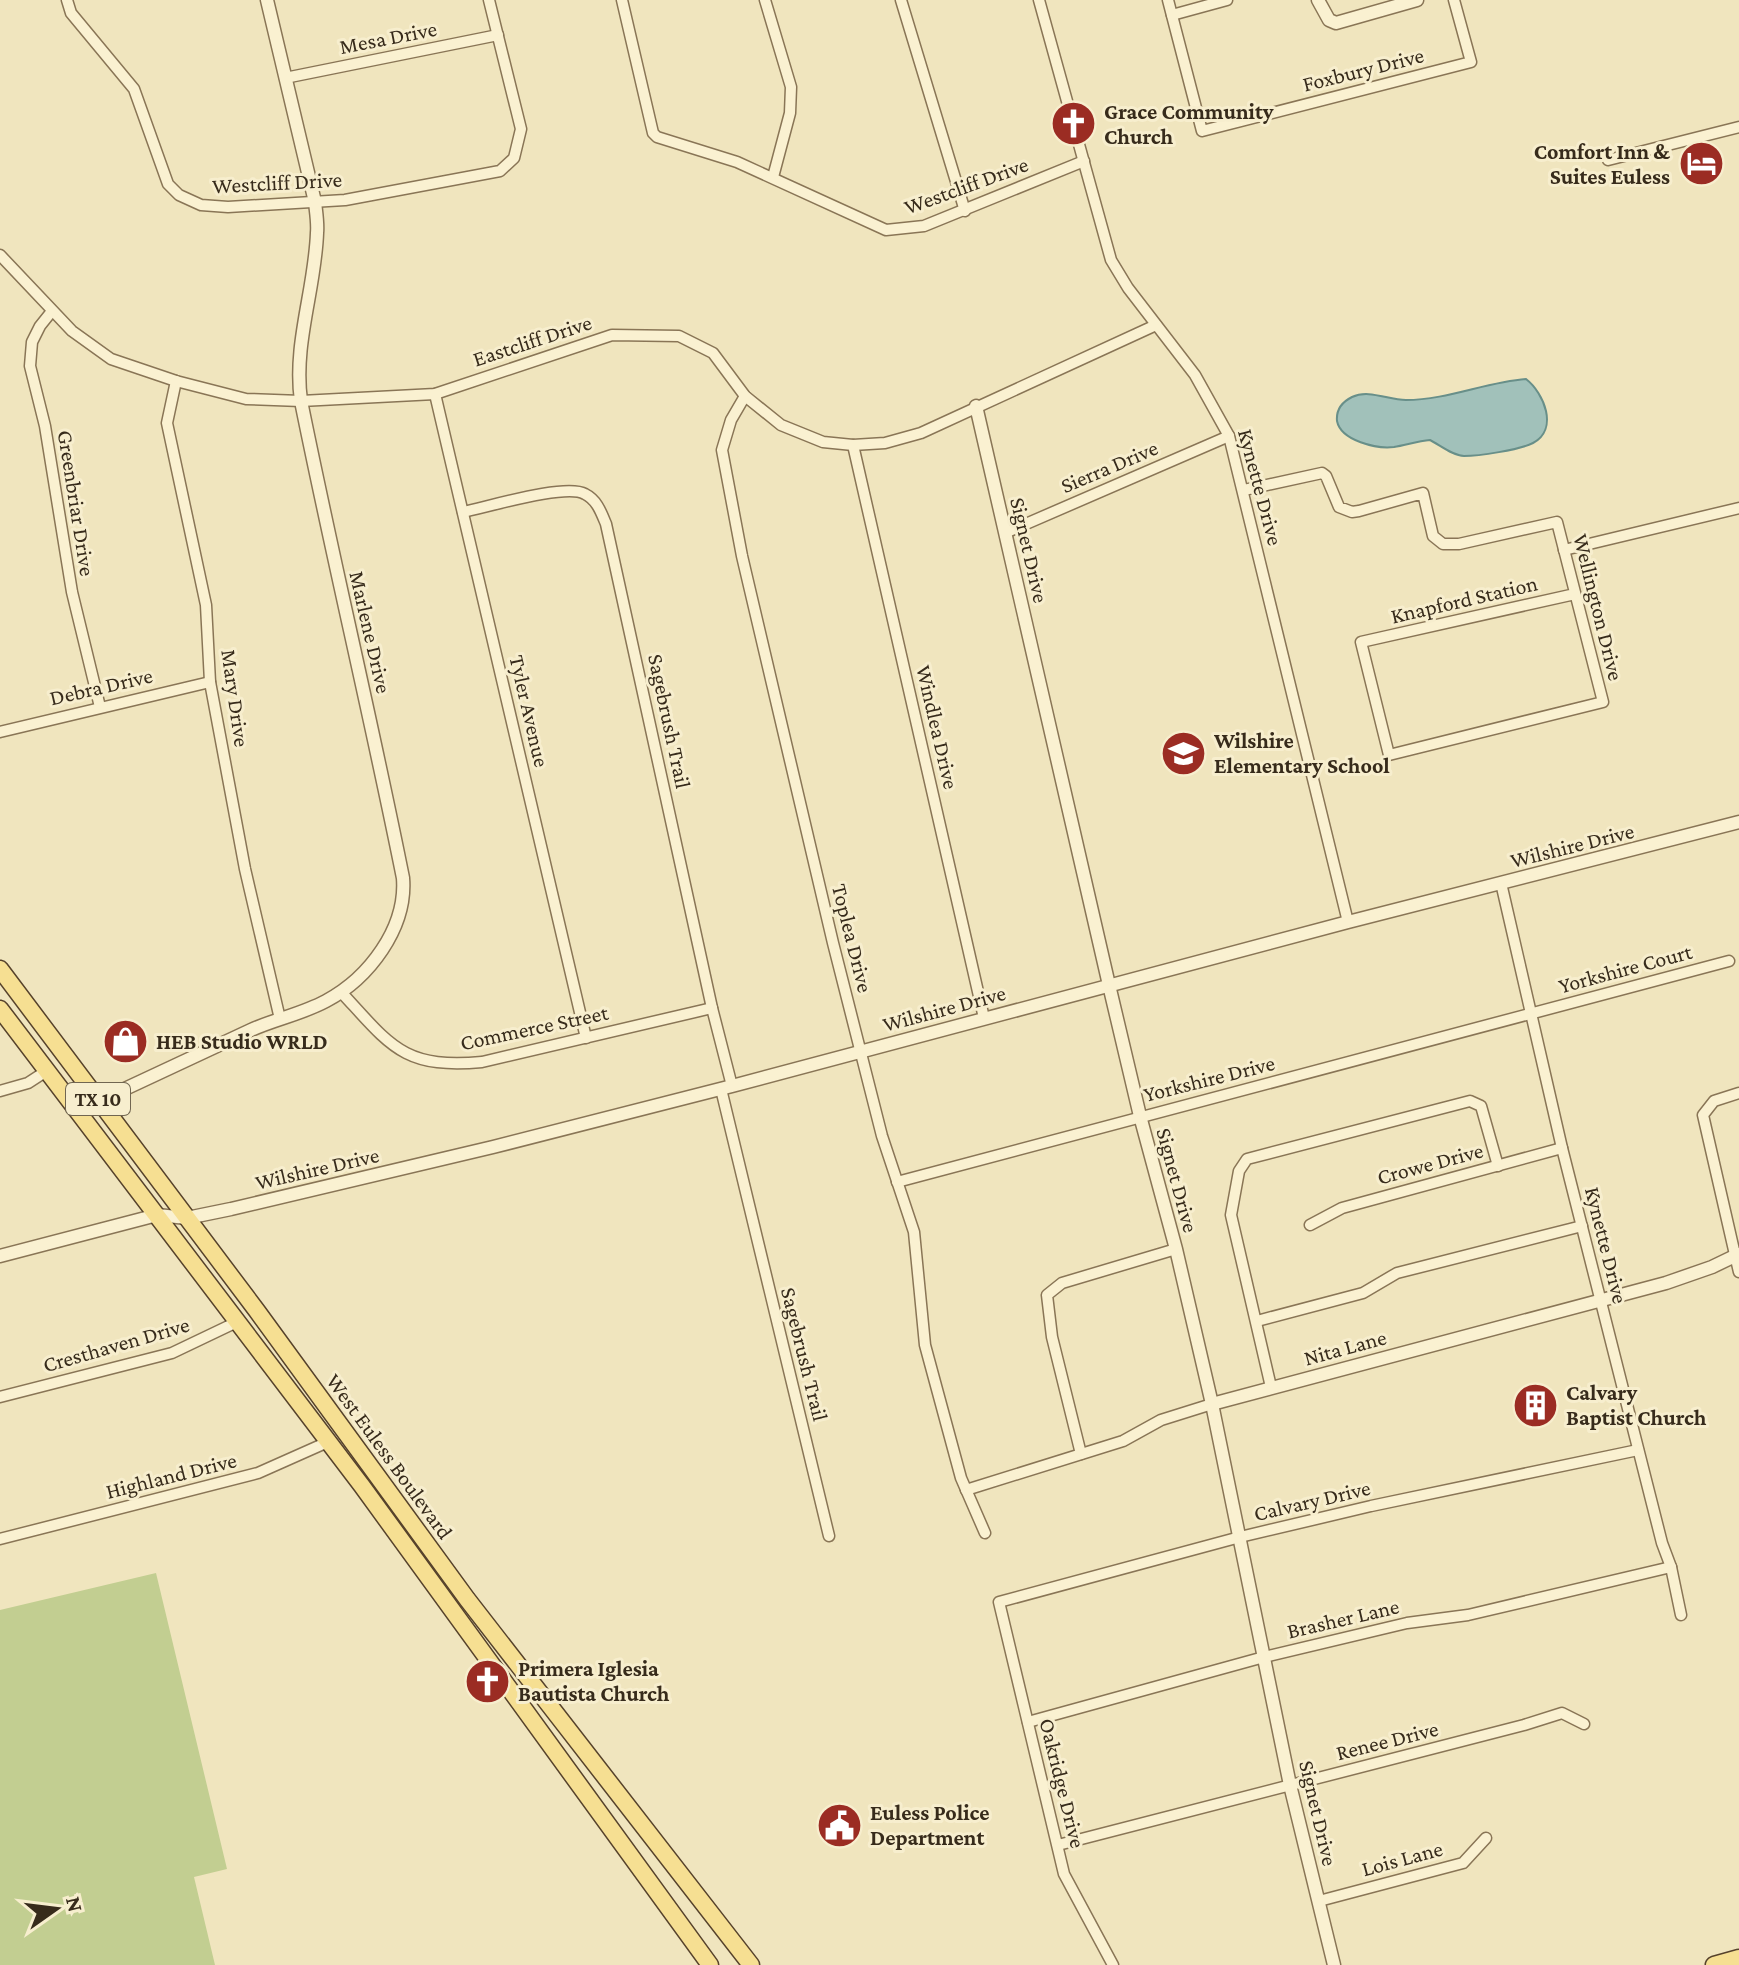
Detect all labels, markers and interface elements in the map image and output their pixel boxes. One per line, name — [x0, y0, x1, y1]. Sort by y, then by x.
street label: Mesa Drive — [337, 16, 439, 59]
street label: Foxbury Drive — [1300, 42, 1426, 97]
place label: Grace Community Church — [1104, 99, 1274, 149]
church icon: Grace Community Church — [1049, 100, 1097, 148]
place label: Comfort Inn & Suites Euless — [1534, 139, 1670, 189]
hotel icon: Comfort Inn & Suites Euless — [1677, 140, 1725, 188]
street label: Westcliff Drive — [901, 151, 1032, 219]
street label: Westcliff Drive — [211, 167, 343, 198]
street label: Eastcliff Drive — [470, 310, 595, 371]
street label: Kynette Drive — [1233, 426, 1288, 548]
street label: Greenbriar Drive — [53, 428, 100, 578]
street label: Sierra Drive — [1057, 435, 1162, 498]
street label: Signet Drive — [1005, 495, 1054, 605]
street label: Wellington Drive — [1568, 531, 1629, 683]
street label: Marlene Drive — [344, 568, 397, 696]
street label: Knapford Station — [1388, 570, 1540, 629]
street label: Mary Drive — [216, 648, 255, 749]
street label: Sagebrush Trail — [643, 651, 696, 791]
street label: Tyler Avenue — [504, 653, 555, 770]
street label: Debra Drive — [47, 662, 155, 710]
street label: Windlea Drive — [911, 663, 964, 792]
place label: Wilshire Elementary School — [1213, 728, 1390, 778]
school or university icon: Wilshire Elementary School — [1159, 729, 1207, 777]
street label: Wilshire Drive — [1508, 818, 1637, 873]
street label: Toplea Drive — [827, 881, 878, 995]
street label: Yorkshire Court — [1556, 938, 1695, 998]
street label: Wilshire Drive — [880, 980, 1009, 1037]
street label: Commerce Street — [458, 999, 611, 1055]
shop icon: HEB Studio WRLD — [101, 1017, 149, 1065]
place label: HEB Studio WRLD — [156, 1029, 328, 1054]
street label: Yorkshire Drive — [1141, 1050, 1277, 1107]
road number: TX 10 — [66, 1083, 130, 1115]
street label: Signet Drive — [1152, 1125, 1203, 1235]
street label: Crowe Drive — [1374, 1137, 1486, 1190]
street label: Wilshire Drive — [253, 1142, 382, 1195]
street label: Kynette Drive — [1580, 1184, 1633, 1306]
street label: Sagebrush Trail — [776, 1285, 833, 1424]
street label: Cresthaven Drive — [40, 1312, 192, 1377]
street label: Nita Lane — [1301, 1324, 1389, 1370]
street label: West Euless Boulevard — [321, 1369, 458, 1544]
place label: Calvary Baptist Church — [1566, 1380, 1707, 1430]
building icon: Calvary Baptist Church — [1511, 1381, 1559, 1429]
street label: Highland Drive — [103, 1447, 239, 1504]
street label: Calvary Drive — [1251, 1475, 1373, 1526]
street label: Brasher Lane — [1285, 1593, 1402, 1644]
place label: Primera Iglesia Bautista Church — [518, 1656, 670, 1706]
church icon: Primera Iglesia Bautista Church — [463, 1657, 511, 1705]
street label: Oakridge Drive — [1034, 1716, 1091, 1851]
street label: Renee Drive — [1333, 1716, 1441, 1765]
street label: Signet Drive — [1294, 1758, 1343, 1868]
place label: Euless Police Department — [870, 1800, 990, 1850]
public building icon: Euless Police Department — [815, 1801, 863, 1849]
street label: Lois Lane — [1359, 1836, 1445, 1881]
north arrow — [16, 1869, 96, 1949]
text: N — [61, 1894, 89, 1915]

